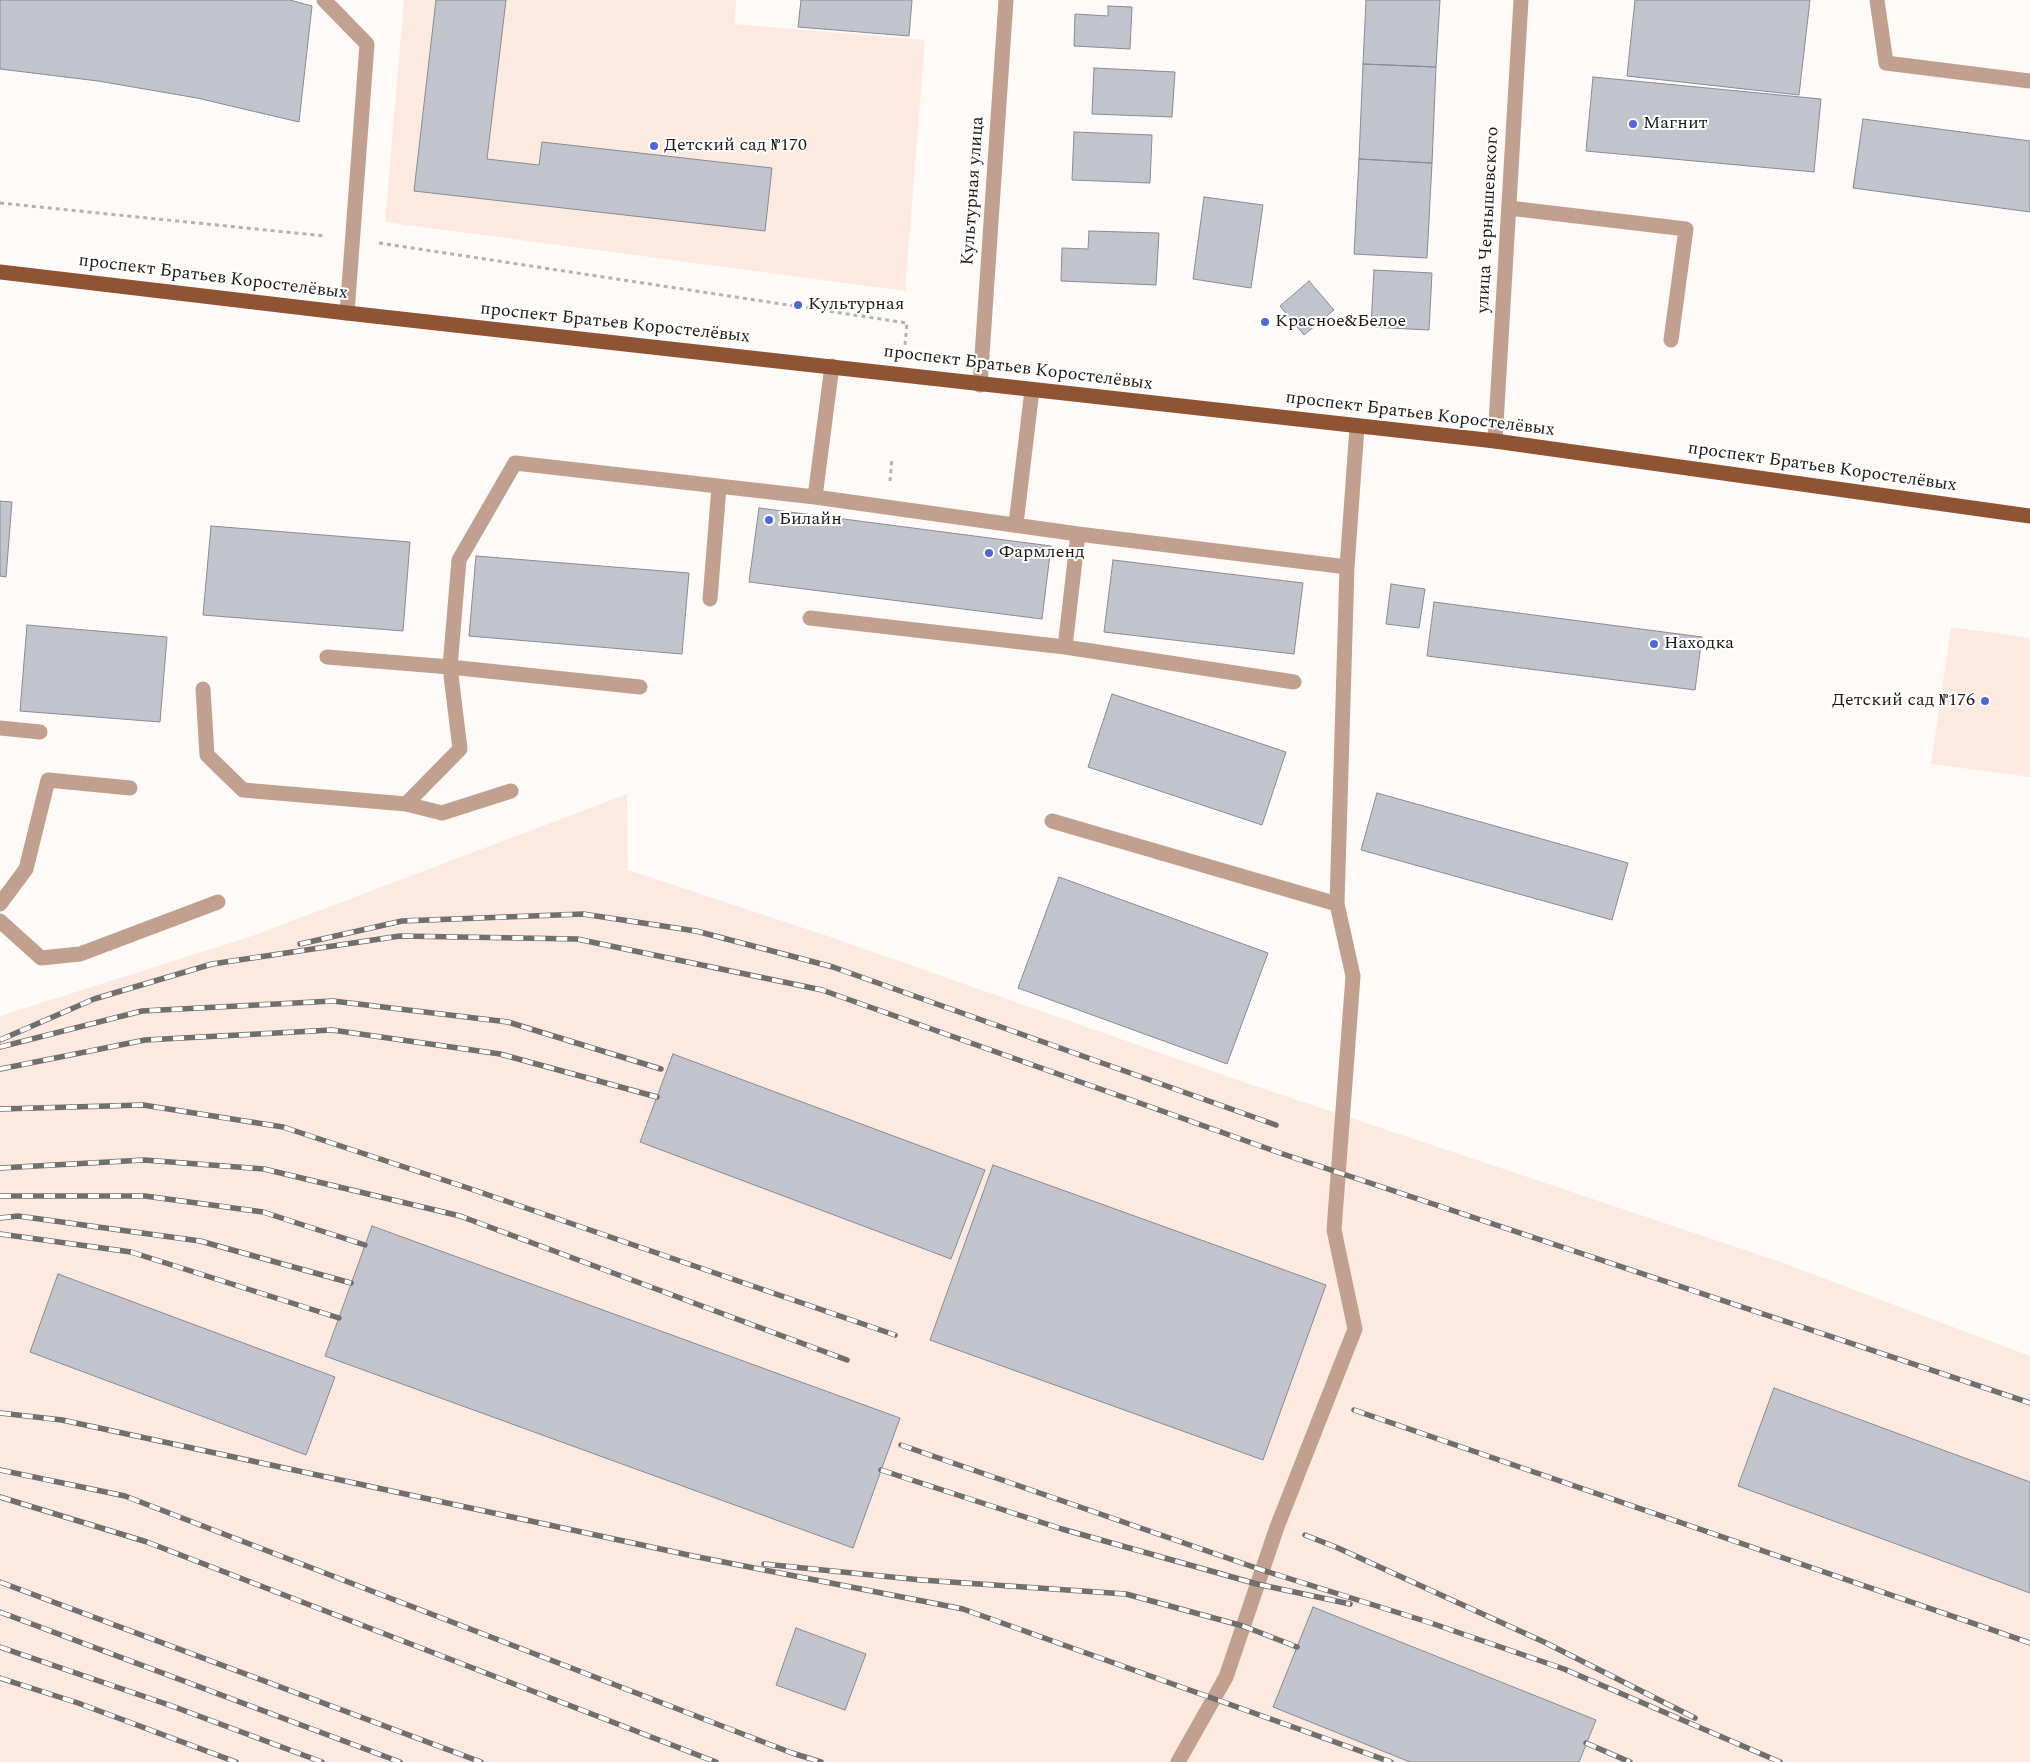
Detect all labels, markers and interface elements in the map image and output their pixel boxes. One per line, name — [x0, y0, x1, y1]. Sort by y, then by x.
place label: Магнит — [1643, 113, 1708, 135]
street label: Культурная улица — [958, 116, 990, 266]
marker: Магнит — [1627, 118, 1639, 130]
street label: улица Чернышевского — [1473, 126, 1505, 314]
place label: Детский сад №170 — [664, 135, 807, 157]
marker: Детский сад №170 — [648, 140, 660, 152]
street label: проспект Братьев Коростелёвых — [77, 251, 349, 305]
place label: Культурная — [808, 294, 904, 316]
street label: проспект Братьев Коростелёвых — [479, 299, 751, 349]
marker: Культурная — [792, 299, 804, 311]
place label: Красное&Белое — [1275, 311, 1406, 333]
marker: Красное&Белое — [1259, 316, 1271, 328]
street label: проспект Братьев Коростелёвых — [882, 342, 1154, 396]
street label: проспект Братьев Коростелёвых — [1284, 388, 1556, 442]
street label: проспект Братьев Коростелёвых — [1686, 438, 1958, 498]
place label: Билайн — [779, 509, 842, 531]
marker: Билайн — [763, 514, 775, 526]
place label: Фармленд — [999, 542, 1085, 564]
marker: Фармленд — [983, 547, 995, 559]
place label: Находка — [1664, 633, 1734, 655]
marker: Находка — [1648, 638, 1660, 650]
place label: Детский сад №176 — [1832, 690, 1975, 712]
marker: Детский сад №176 — [1979, 695, 1991, 707]

